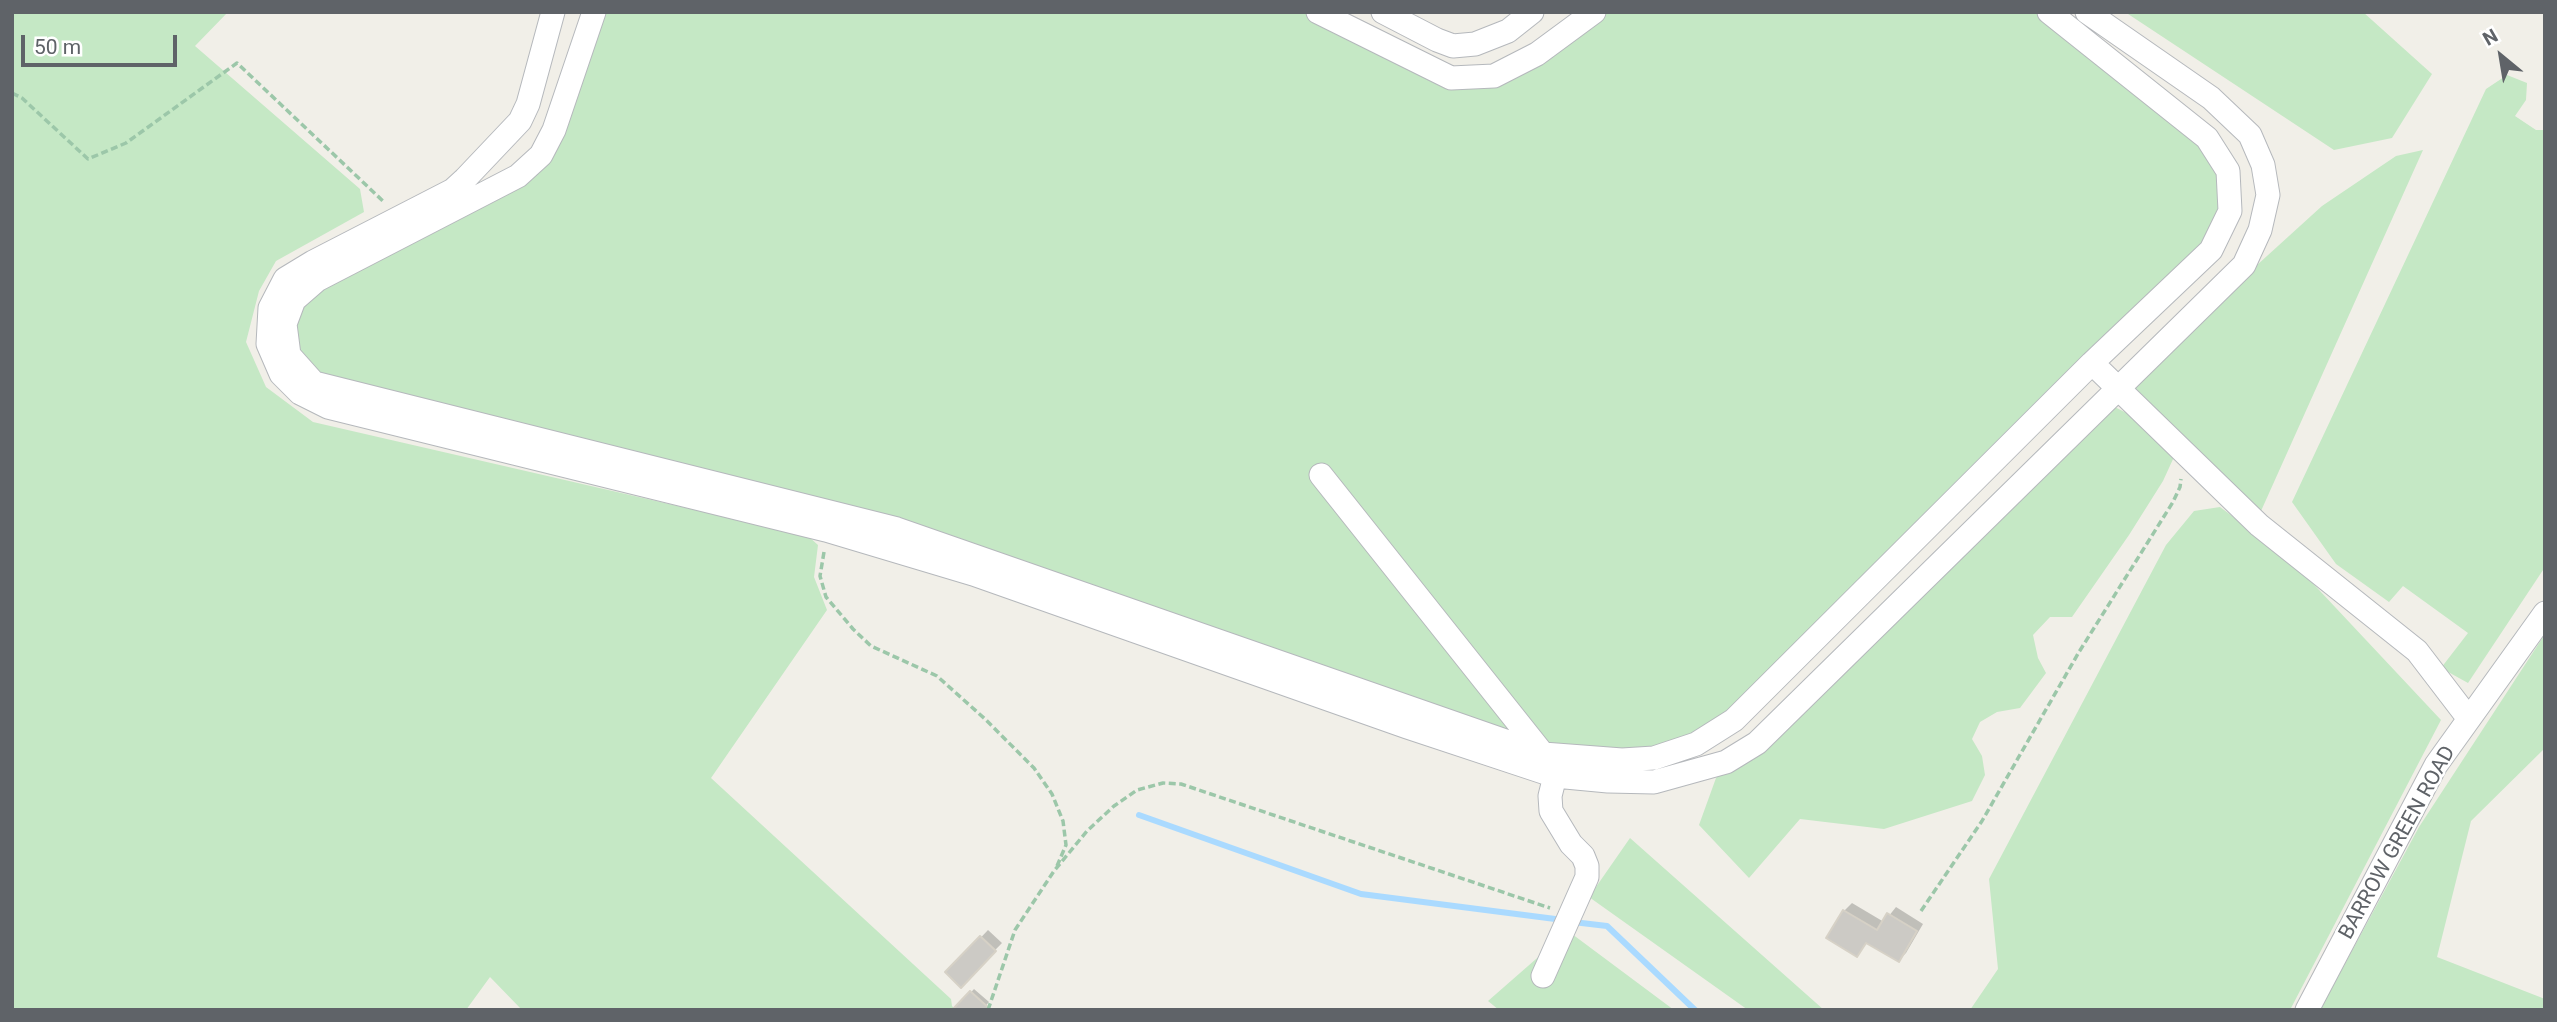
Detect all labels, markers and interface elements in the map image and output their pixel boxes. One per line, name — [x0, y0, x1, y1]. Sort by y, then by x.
scale bar — [24, 21, 180, 65]
north arrow — [2466, 21, 2536, 91]
text: N — [2479, 24, 2502, 51]
text: 50 m — [34, 35, 81, 59]
street label: BARROW GREEN ROAD — [2334, 742, 2462, 944]

